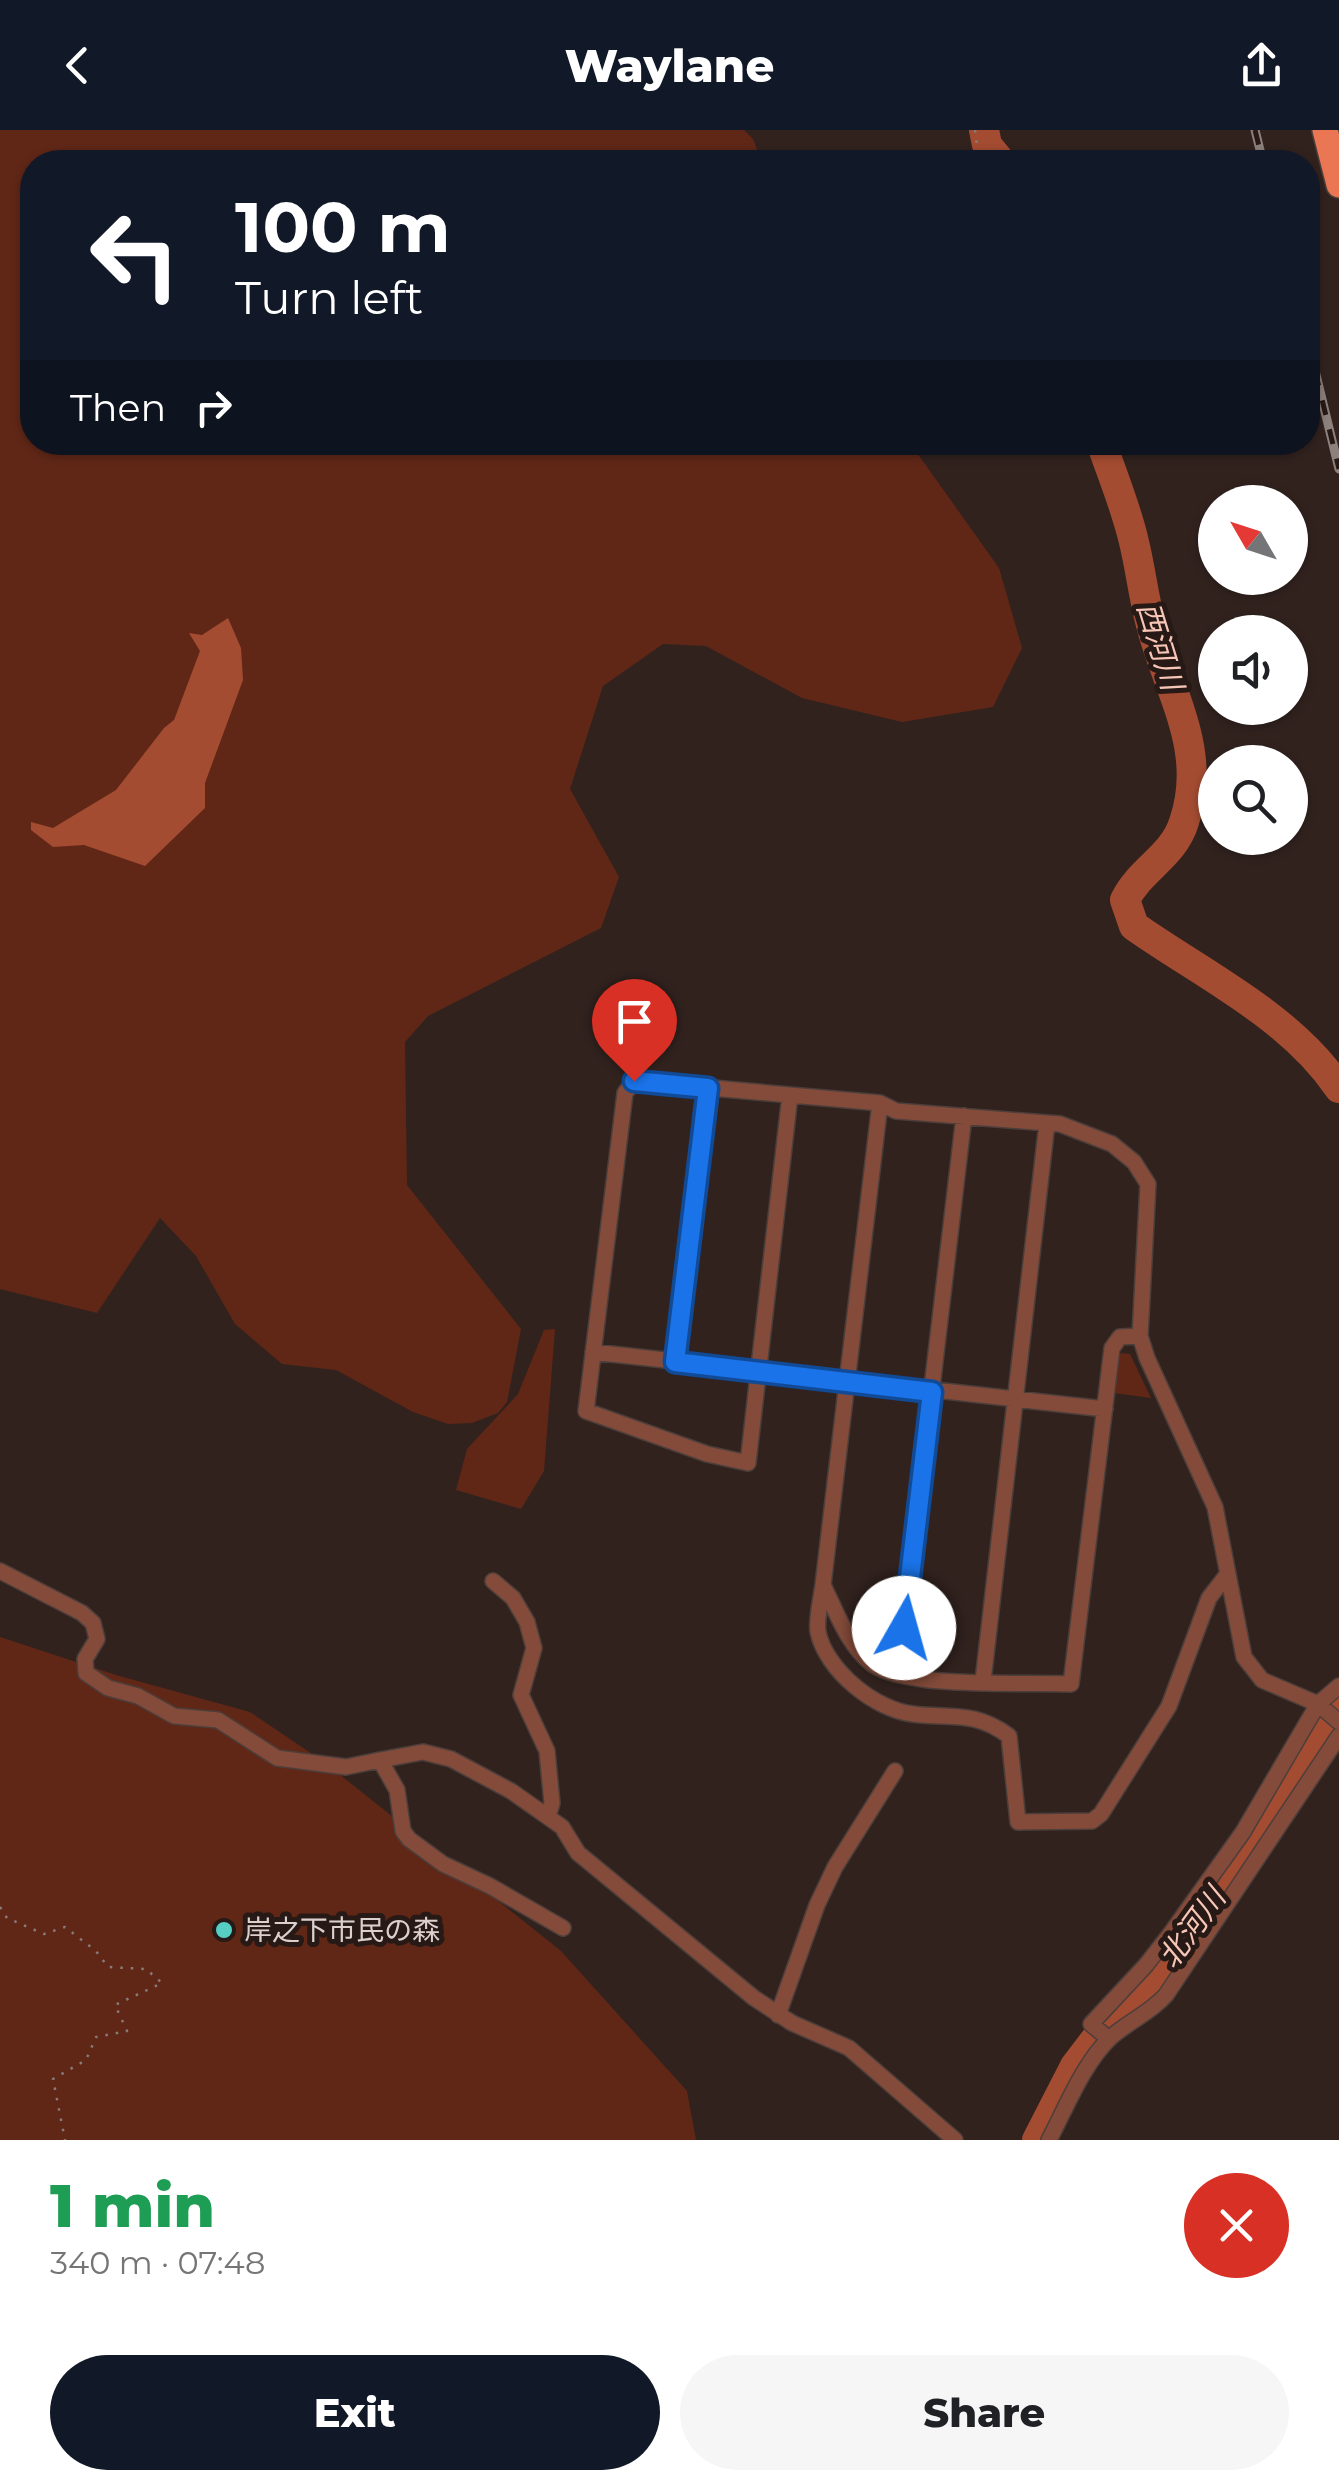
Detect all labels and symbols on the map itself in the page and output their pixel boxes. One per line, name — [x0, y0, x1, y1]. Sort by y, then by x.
north arrow — [1198, 485, 1308, 595]
water label: 西河川 — [1130, 597, 1192, 697]
pin — [592, 979, 677, 1082]
position arrow — [852, 1576, 956, 1680]
water label: 北河川 — [1150, 1878, 1235, 1975]
place label: 岸之下市民の森 — [244, 1913, 440, 1947]
marker: 岸之下市民の森 — [213, 1919, 235, 1941]

